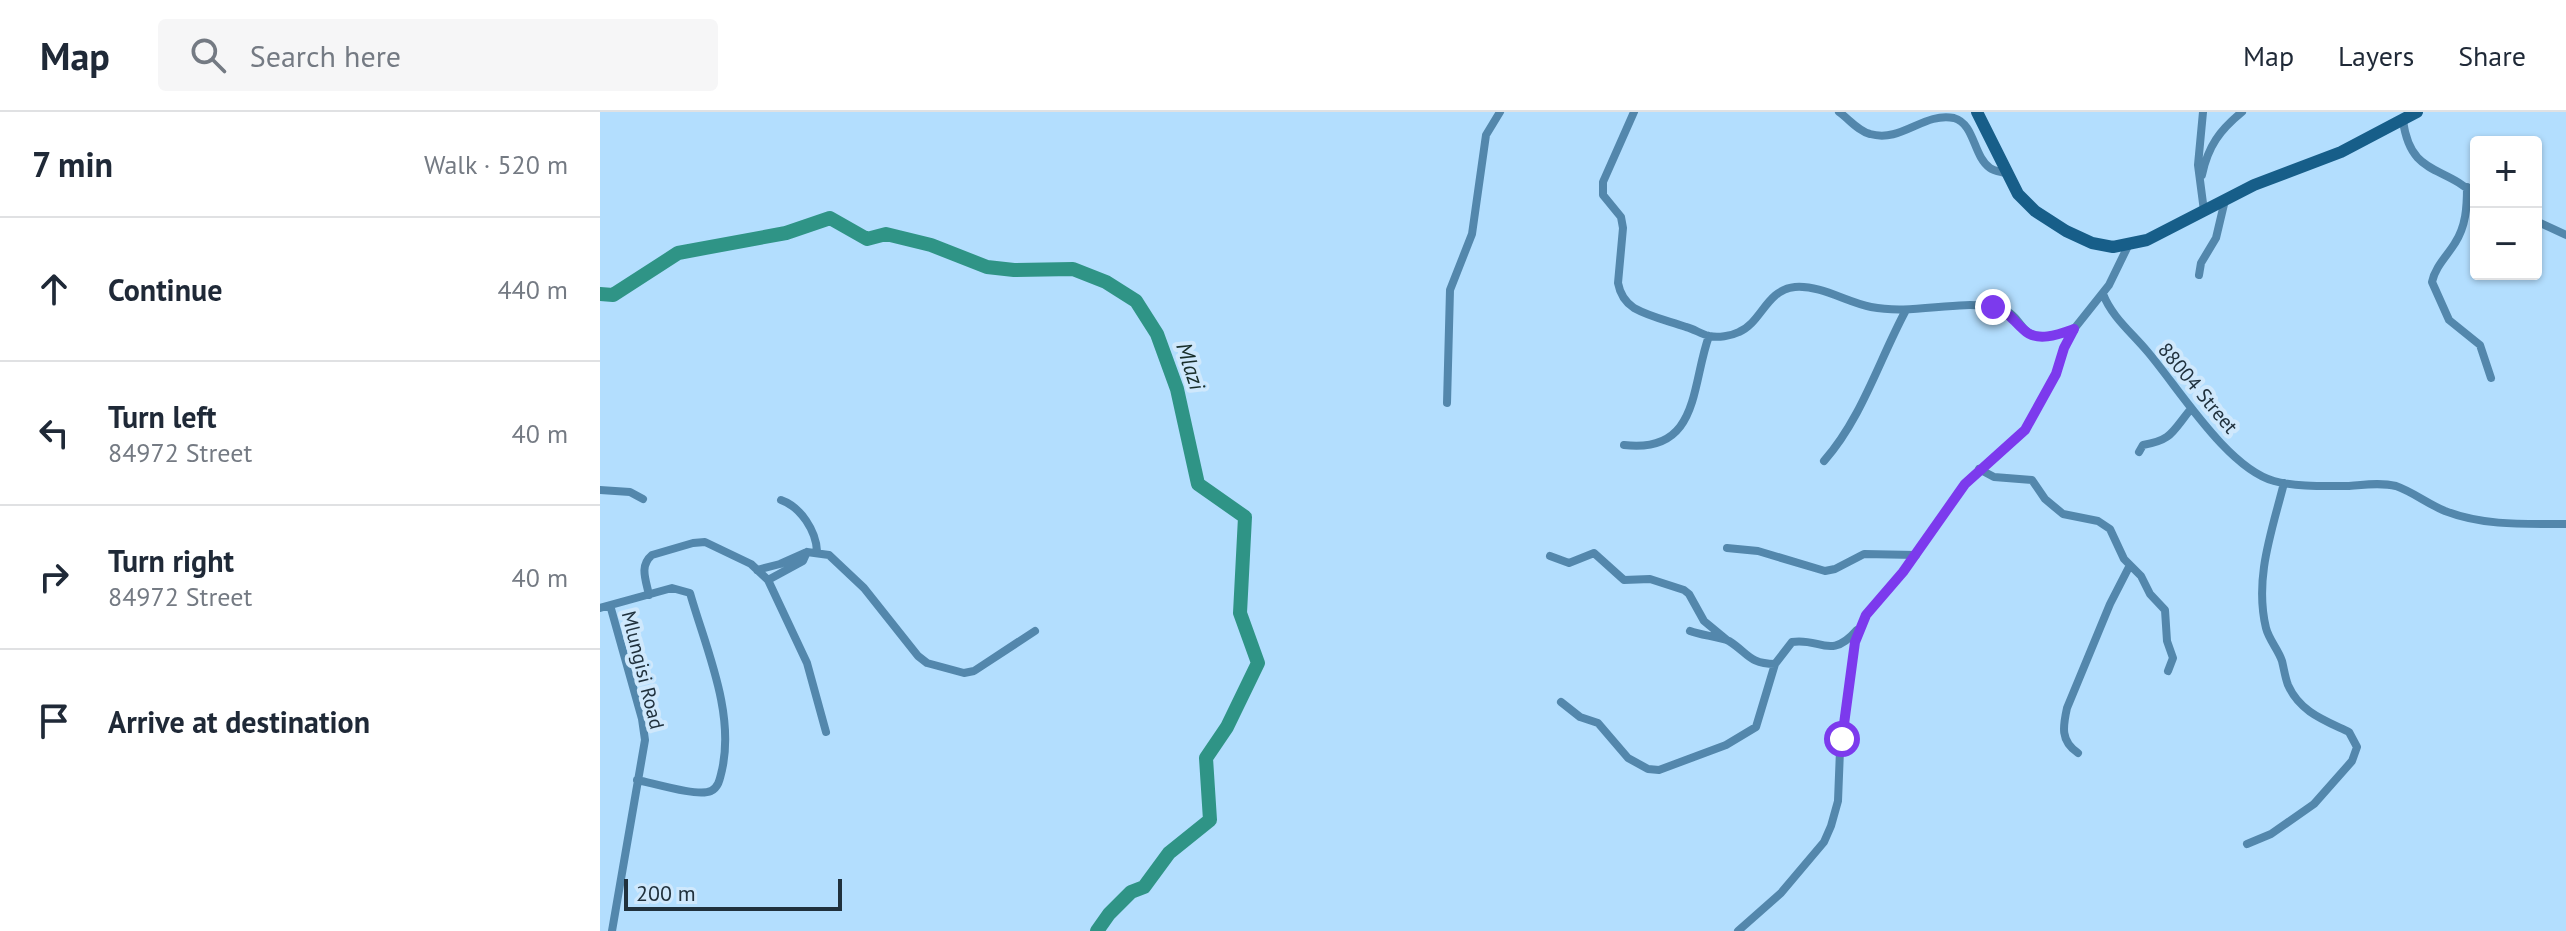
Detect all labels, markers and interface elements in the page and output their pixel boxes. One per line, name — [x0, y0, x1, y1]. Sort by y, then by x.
search box — [158, 19, 718, 91]
text: Map — [40, 31, 110, 80]
icon: search — [186, 33, 230, 77]
text: Search here — [250, 36, 401, 75]
text: Map — [2243, 37, 2294, 74]
text: Layers — [2338, 37, 2414, 74]
text: Share — [2458, 37, 2526, 74]
map controls — [2470, 136, 2542, 280]
button: + — [2470, 136, 2542, 208]
text: 7 min — [32, 142, 113, 186]
text: Walk · 520 m — [424, 148, 568, 181]
button: − — [2470, 208, 2542, 280]
icon: ahead — [32, 267, 76, 311]
text: Continue — [108, 270, 222, 309]
text: 440 m — [497, 273, 568, 306]
route end — [1975, 289, 2011, 325]
street label: 88004 Street — [2152, 337, 2244, 439]
water label: Mlazi — [1170, 339, 1212, 395]
text: Turn left — [108, 397, 216, 436]
icon: left — [32, 411, 76, 455]
text: 40 m — [512, 417, 568, 450]
text: 84972 Street — [108, 436, 252, 469]
text: Turn right — [108, 541, 234, 580]
icon: right — [32, 555, 76, 599]
text: 40 m — [512, 561, 568, 594]
text: 84972 Street — [108, 580, 252, 613]
street label: Mlungisi Road — [616, 608, 670, 732]
icon: arrive — [32, 699, 76, 743]
text: Arrive at destination — [108, 702, 370, 741]
route start — [1824, 721, 1860, 757]
scale bar — [624, 875, 842, 911]
text: 200 m — [636, 879, 696, 907]

